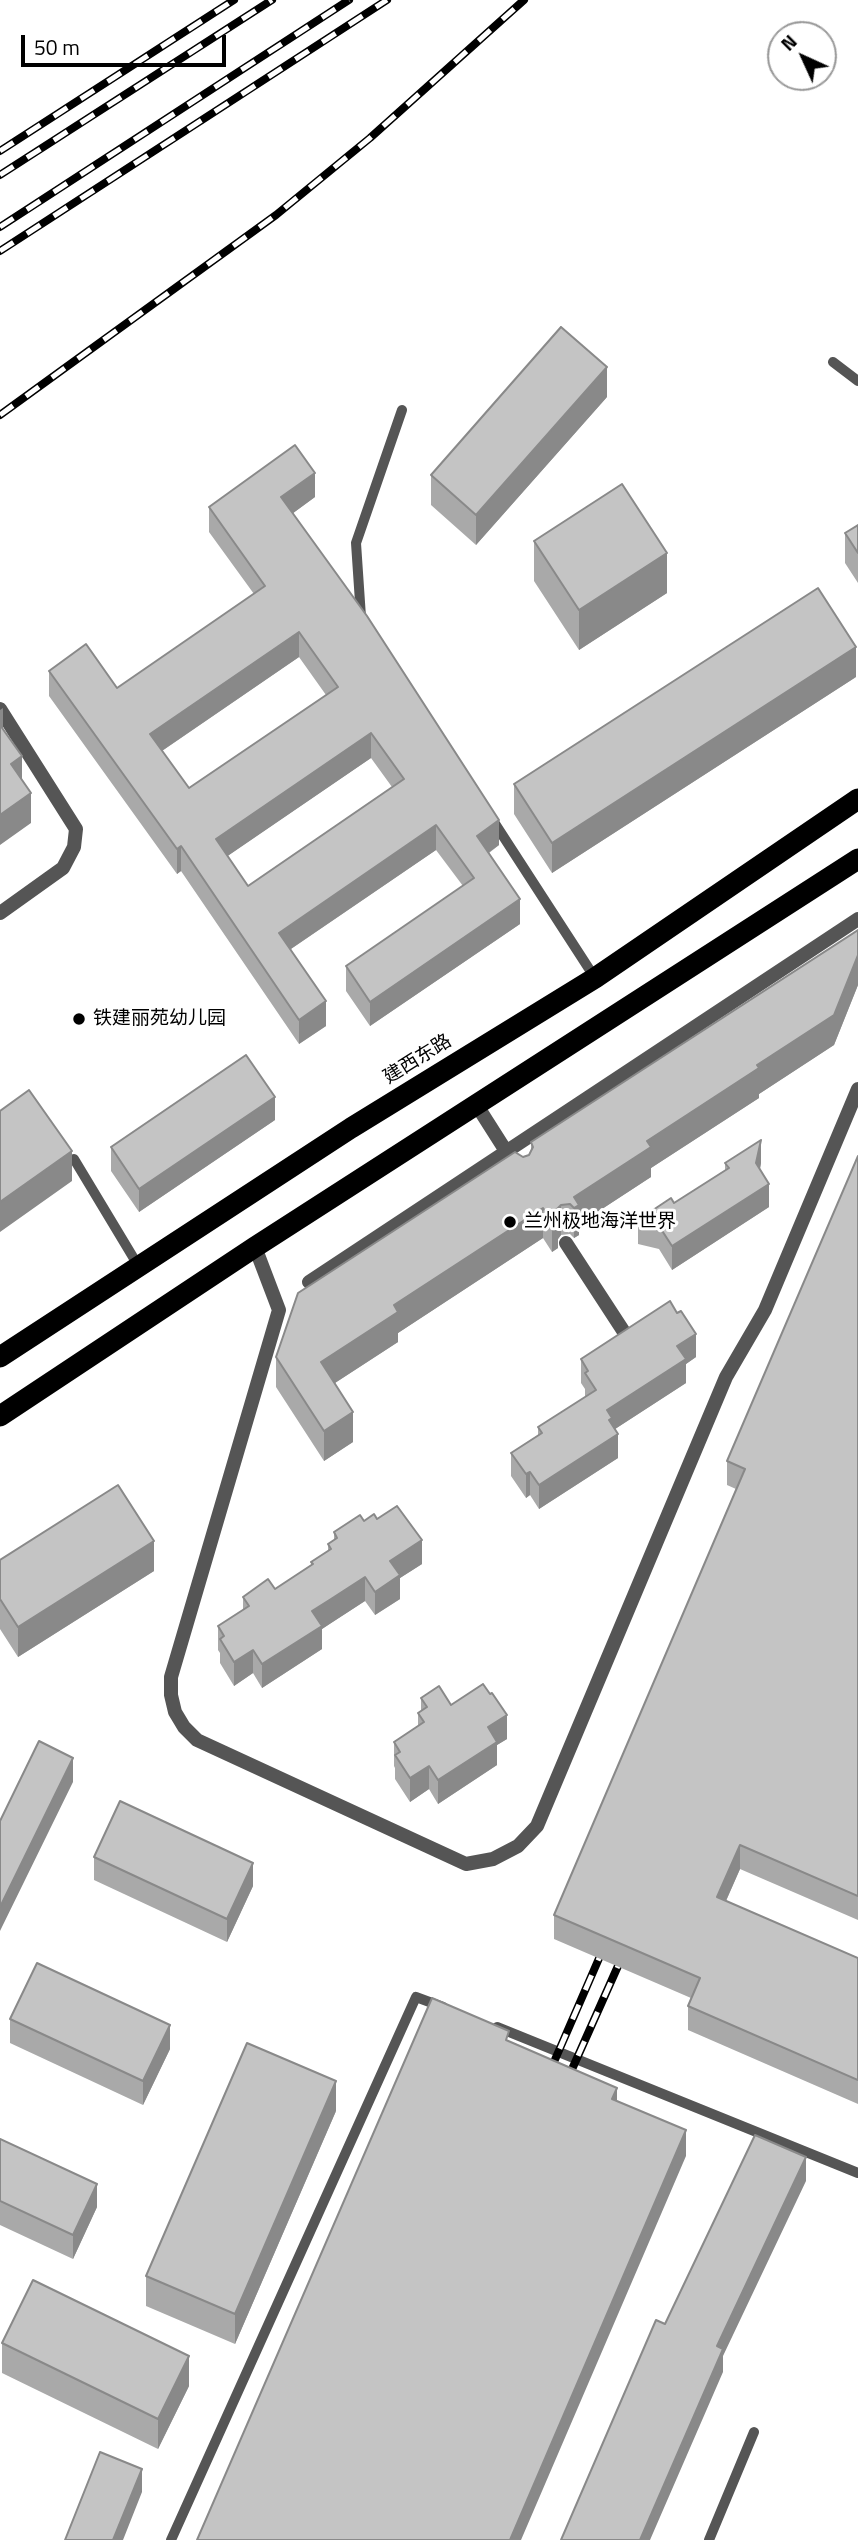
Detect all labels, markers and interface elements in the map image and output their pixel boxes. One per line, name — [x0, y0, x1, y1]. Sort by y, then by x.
scale bar — [24, 21, 229, 65]
north arrow — [767, 21, 837, 91]
text: N — [773, 27, 803, 57]
text: 50 m — [34, 31, 80, 63]
place label: 铁建丽苑幼儿园 — [93, 1008, 226, 1030]
marker: 铁建丽苑幼儿园 — [71, 1011, 87, 1027]
street label: 建西东路 — [380, 1030, 456, 1090]
place label: 兰州极地海洋世界 — [524, 1211, 676, 1233]
marker: 兰州极地海洋世界 — [502, 1214, 518, 1230]

